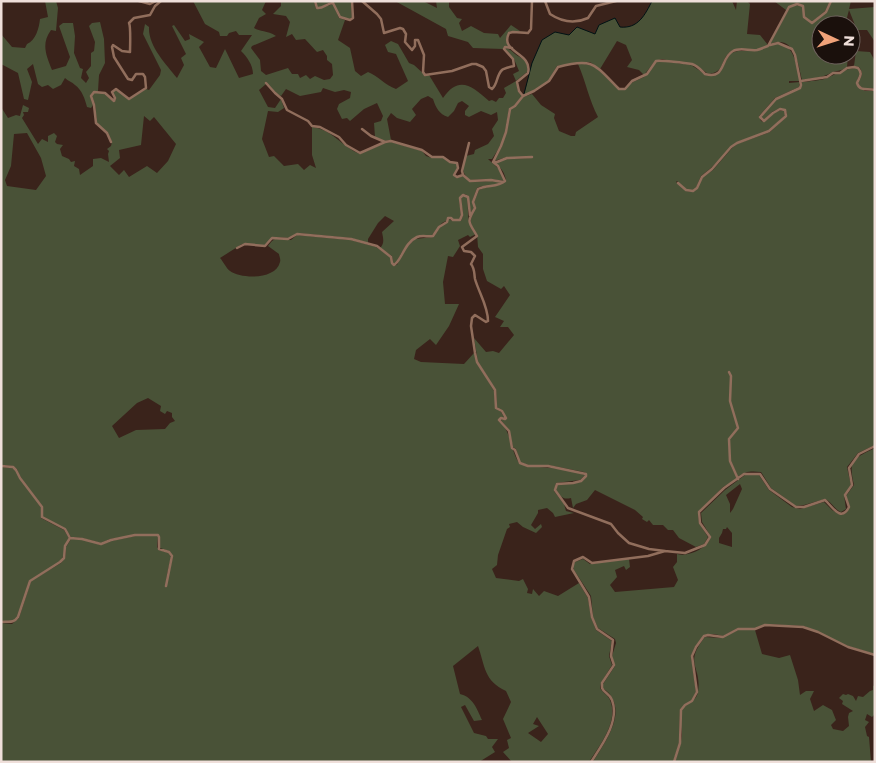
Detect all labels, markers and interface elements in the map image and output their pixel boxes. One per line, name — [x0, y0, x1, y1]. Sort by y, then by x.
north arrow — [811, 15, 861, 65]
text: N — [840, 35, 858, 47]

